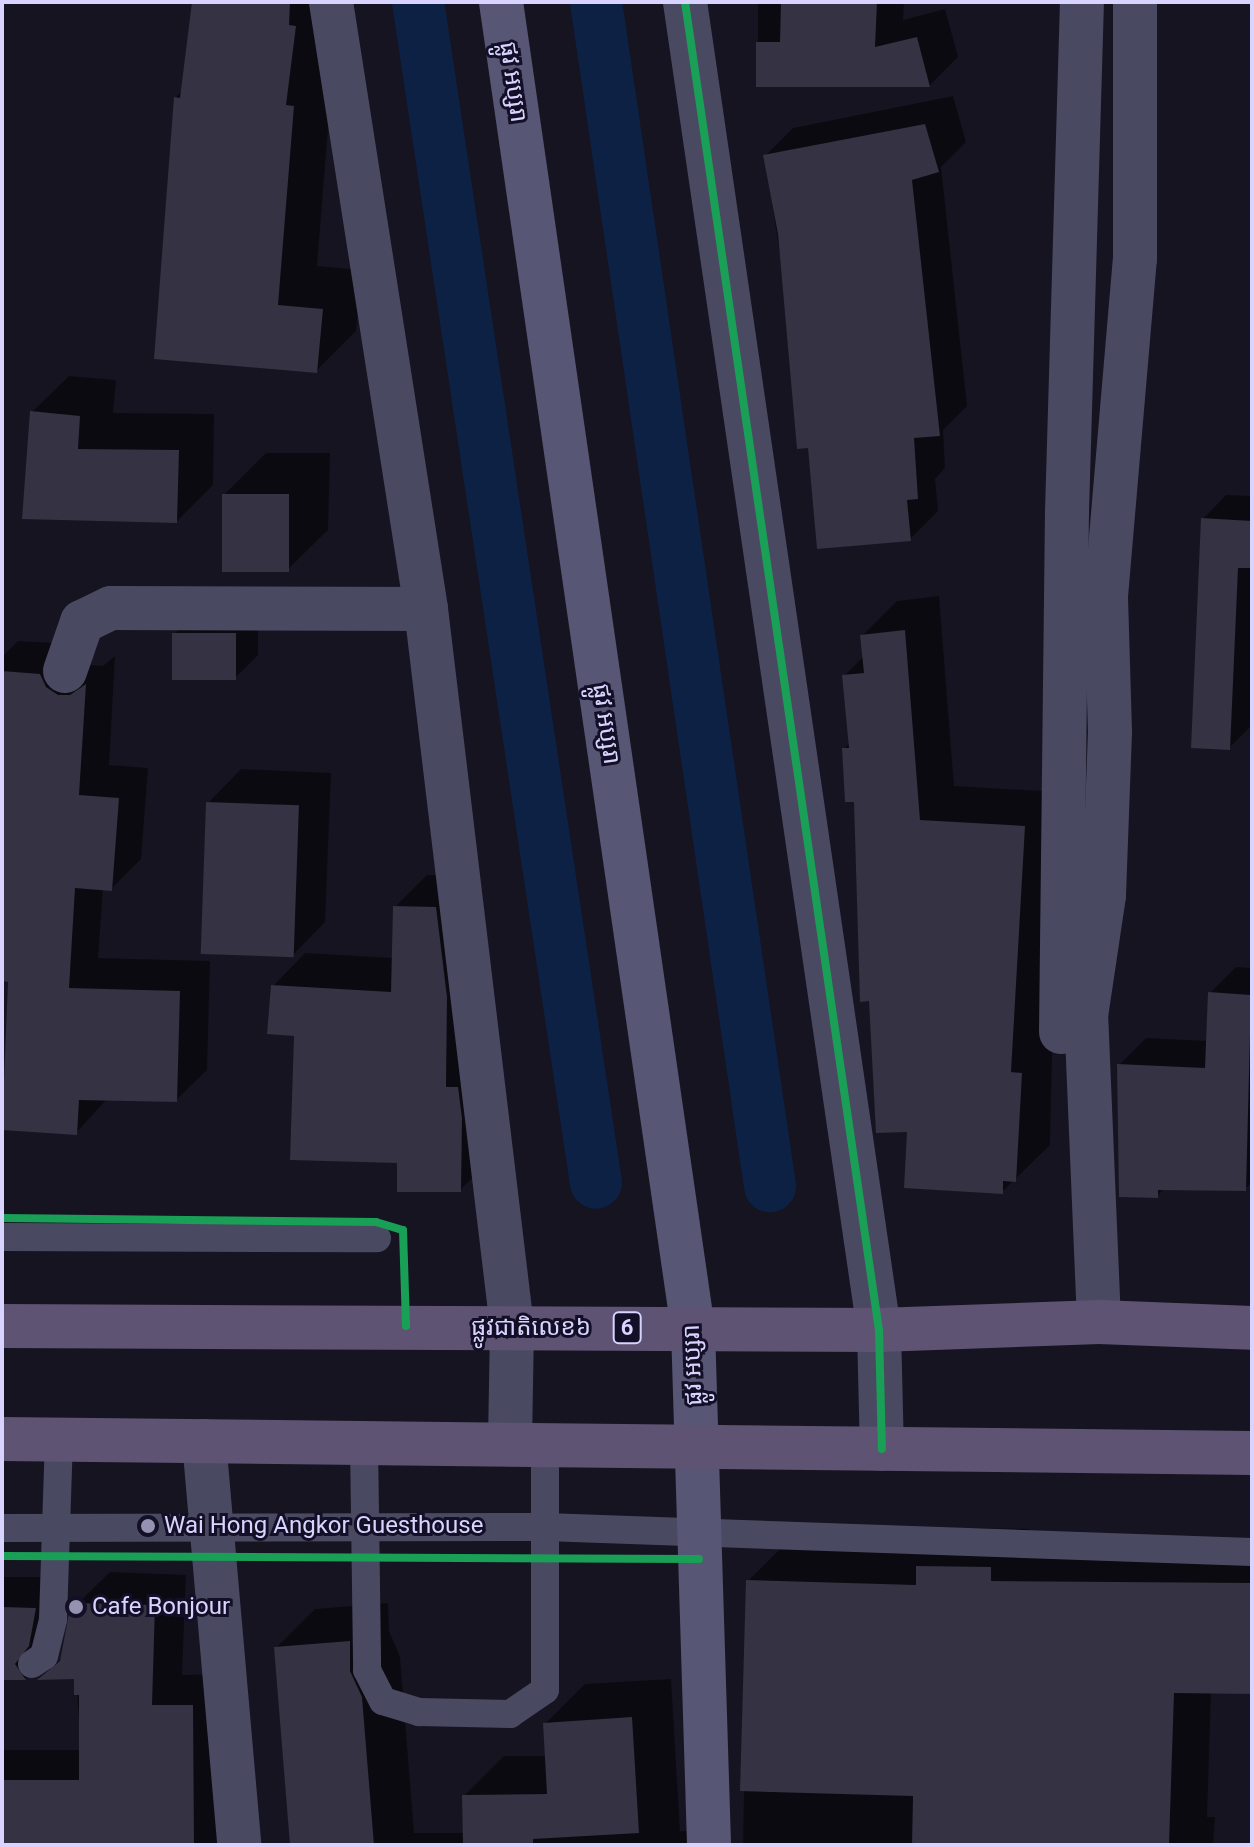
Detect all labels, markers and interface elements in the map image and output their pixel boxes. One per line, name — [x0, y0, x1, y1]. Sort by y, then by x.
street label: ផ្លូវ អប្សរា — [493, 40, 533, 124]
street label: ផ្លូវ អប្សរា — [586, 682, 626, 766]
road number: 6 — [611, 1310, 643, 1346]
street label: ផ្លូវជាតិលេខ៦ — [471, 1314, 591, 1342]
street label: ផ្លូវ អប្សរា — [677, 1324, 709, 1406]
place label: Wai Hong Angkor Guesthouse — [164, 1512, 483, 1540]
marker: Wai Hong Angkor Guesthouse — [139, 1517, 157, 1535]
place label: Cafe Bonjour — [92, 1593, 230, 1621]
marker: Cafe Bonjour — [67, 1598, 85, 1616]

